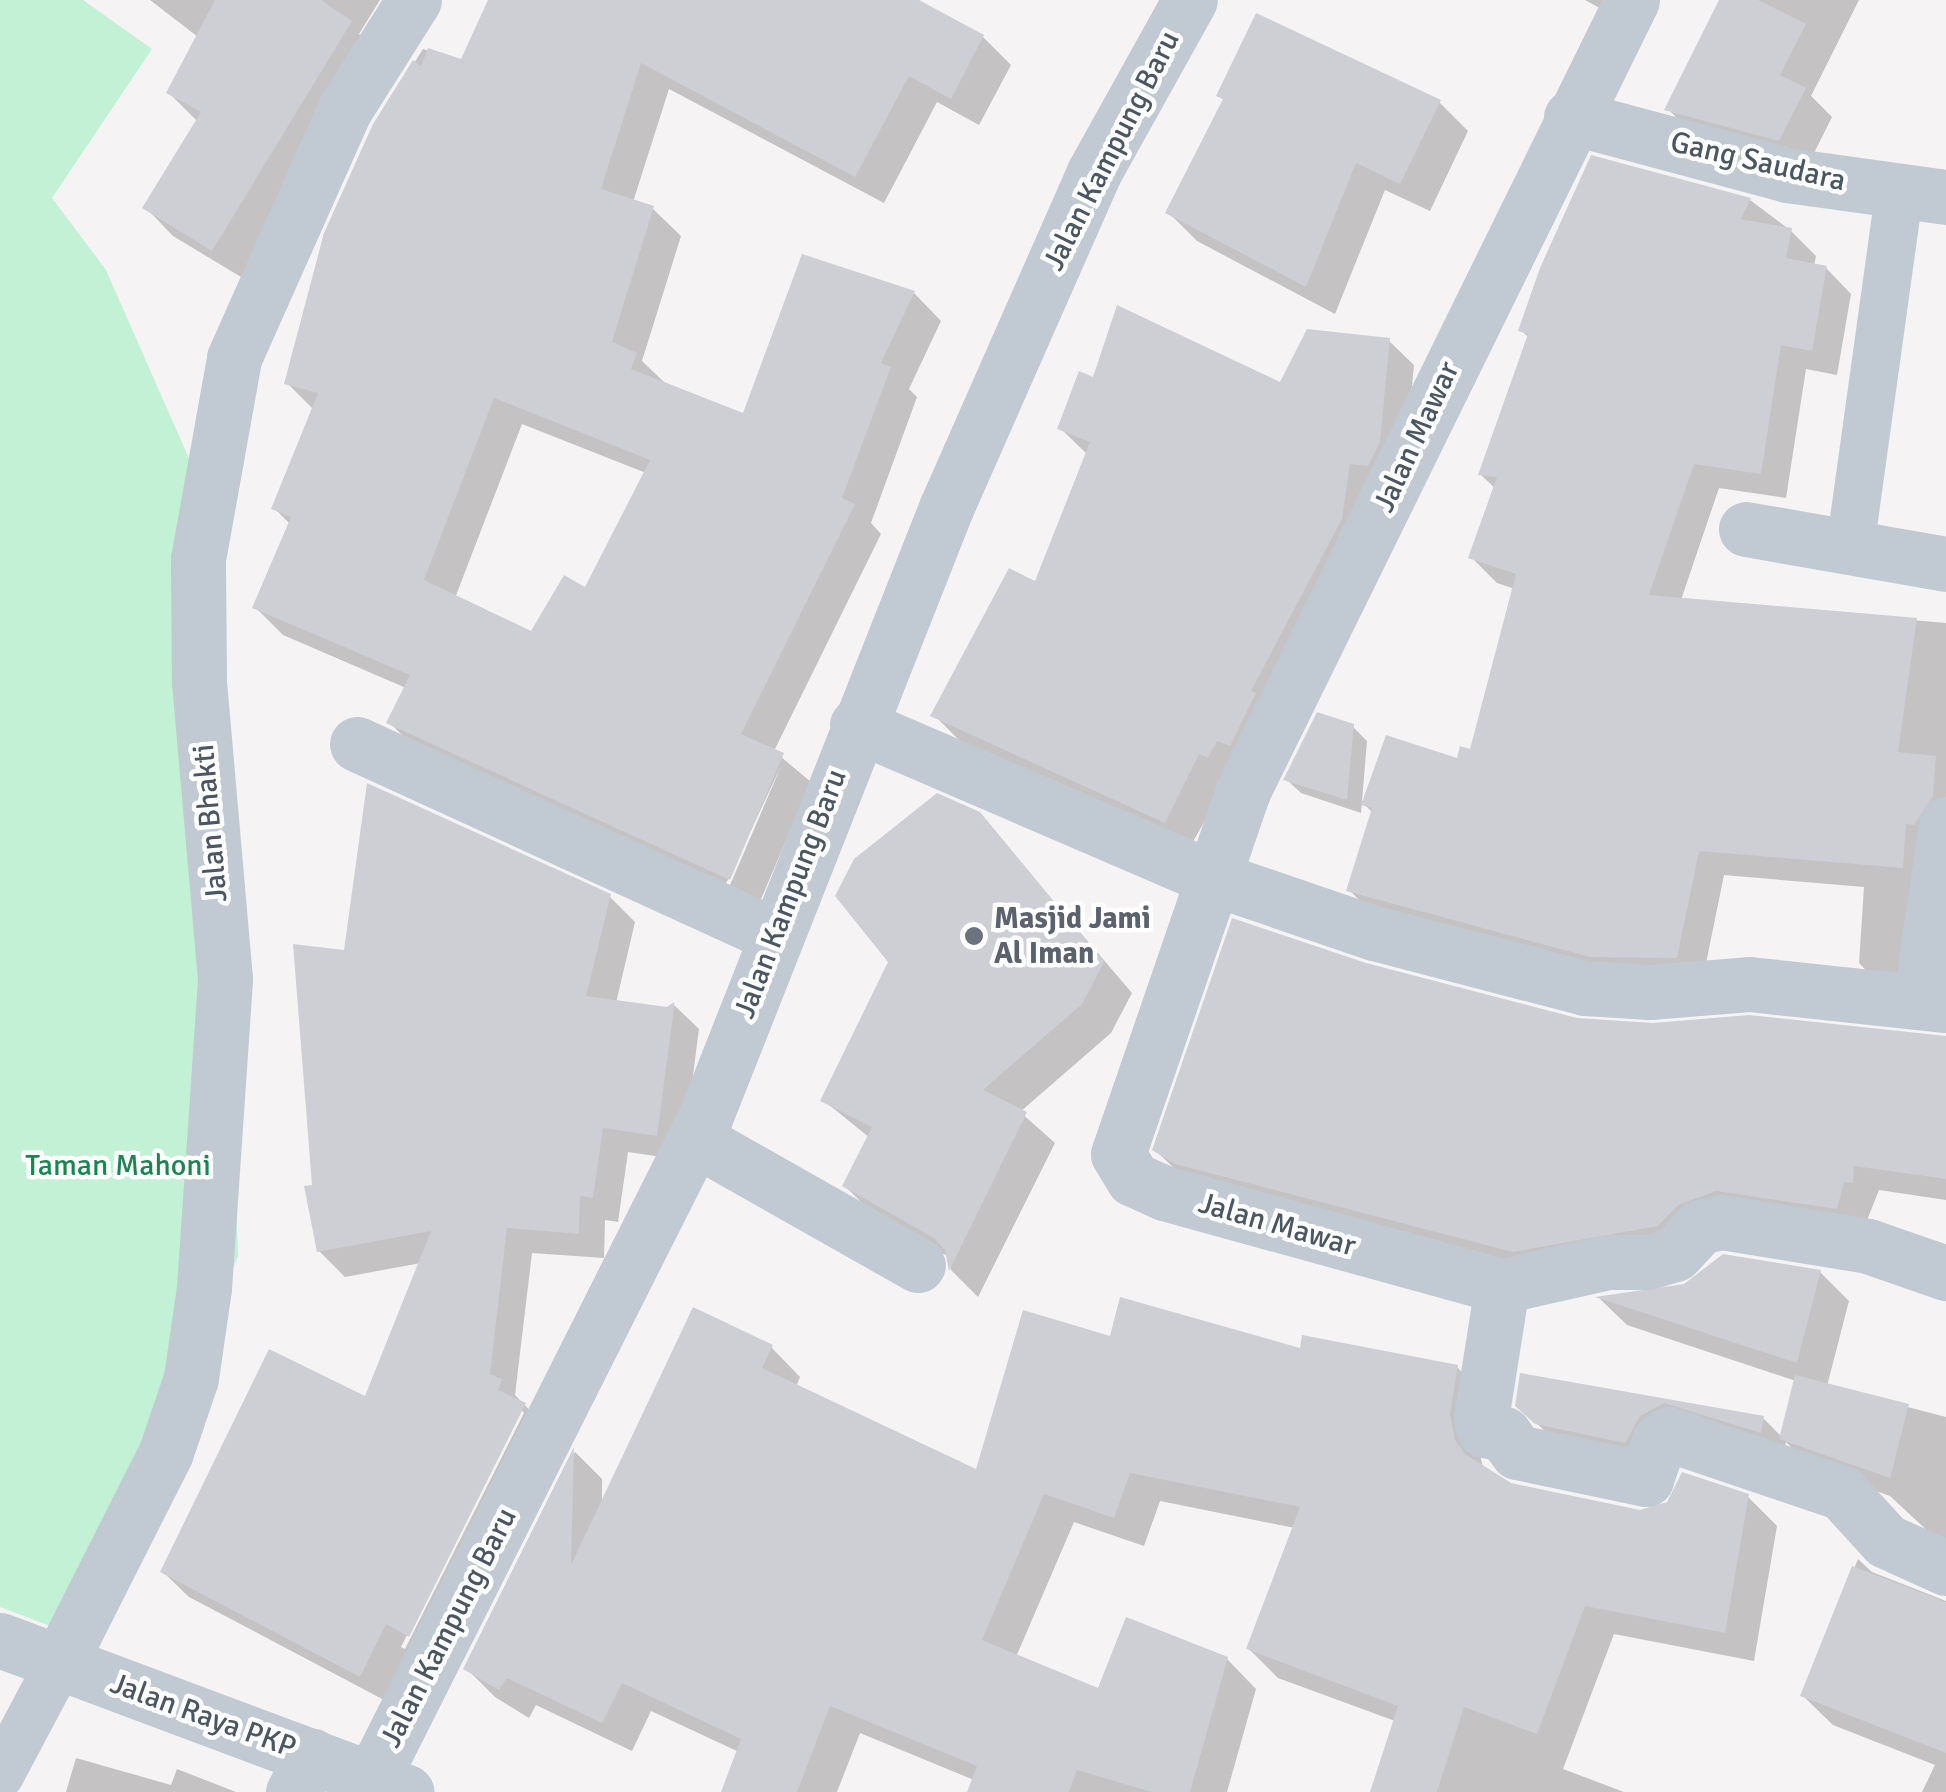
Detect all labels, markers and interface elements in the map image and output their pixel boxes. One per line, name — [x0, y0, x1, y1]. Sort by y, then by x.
street label: Jalan Kampung Baru — [1036, 25, 1188, 277]
street label: Gang Saudara — [1667, 124, 1849, 200]
street label: Jalan Mawar — [1367, 356, 1467, 518]
street label: Jalan Bhakti — [186, 742, 236, 904]
street label: Jalan Kampung Baru — [727, 764, 855, 1024]
place label: Masjid Jami Al Iman — [994, 901, 1151, 972]
marker: Masjid Jami Al Iman — [963, 925, 985, 947]
park label: Taman Mahoni — [25, 1148, 211, 1184]
street label: Jalan Mawar — [1194, 1185, 1360, 1265]
street label: Jalan Kampung Baru — [373, 1502, 525, 1754]
street label: Jalan Raya PKP — [105, 1666, 301, 1766]

